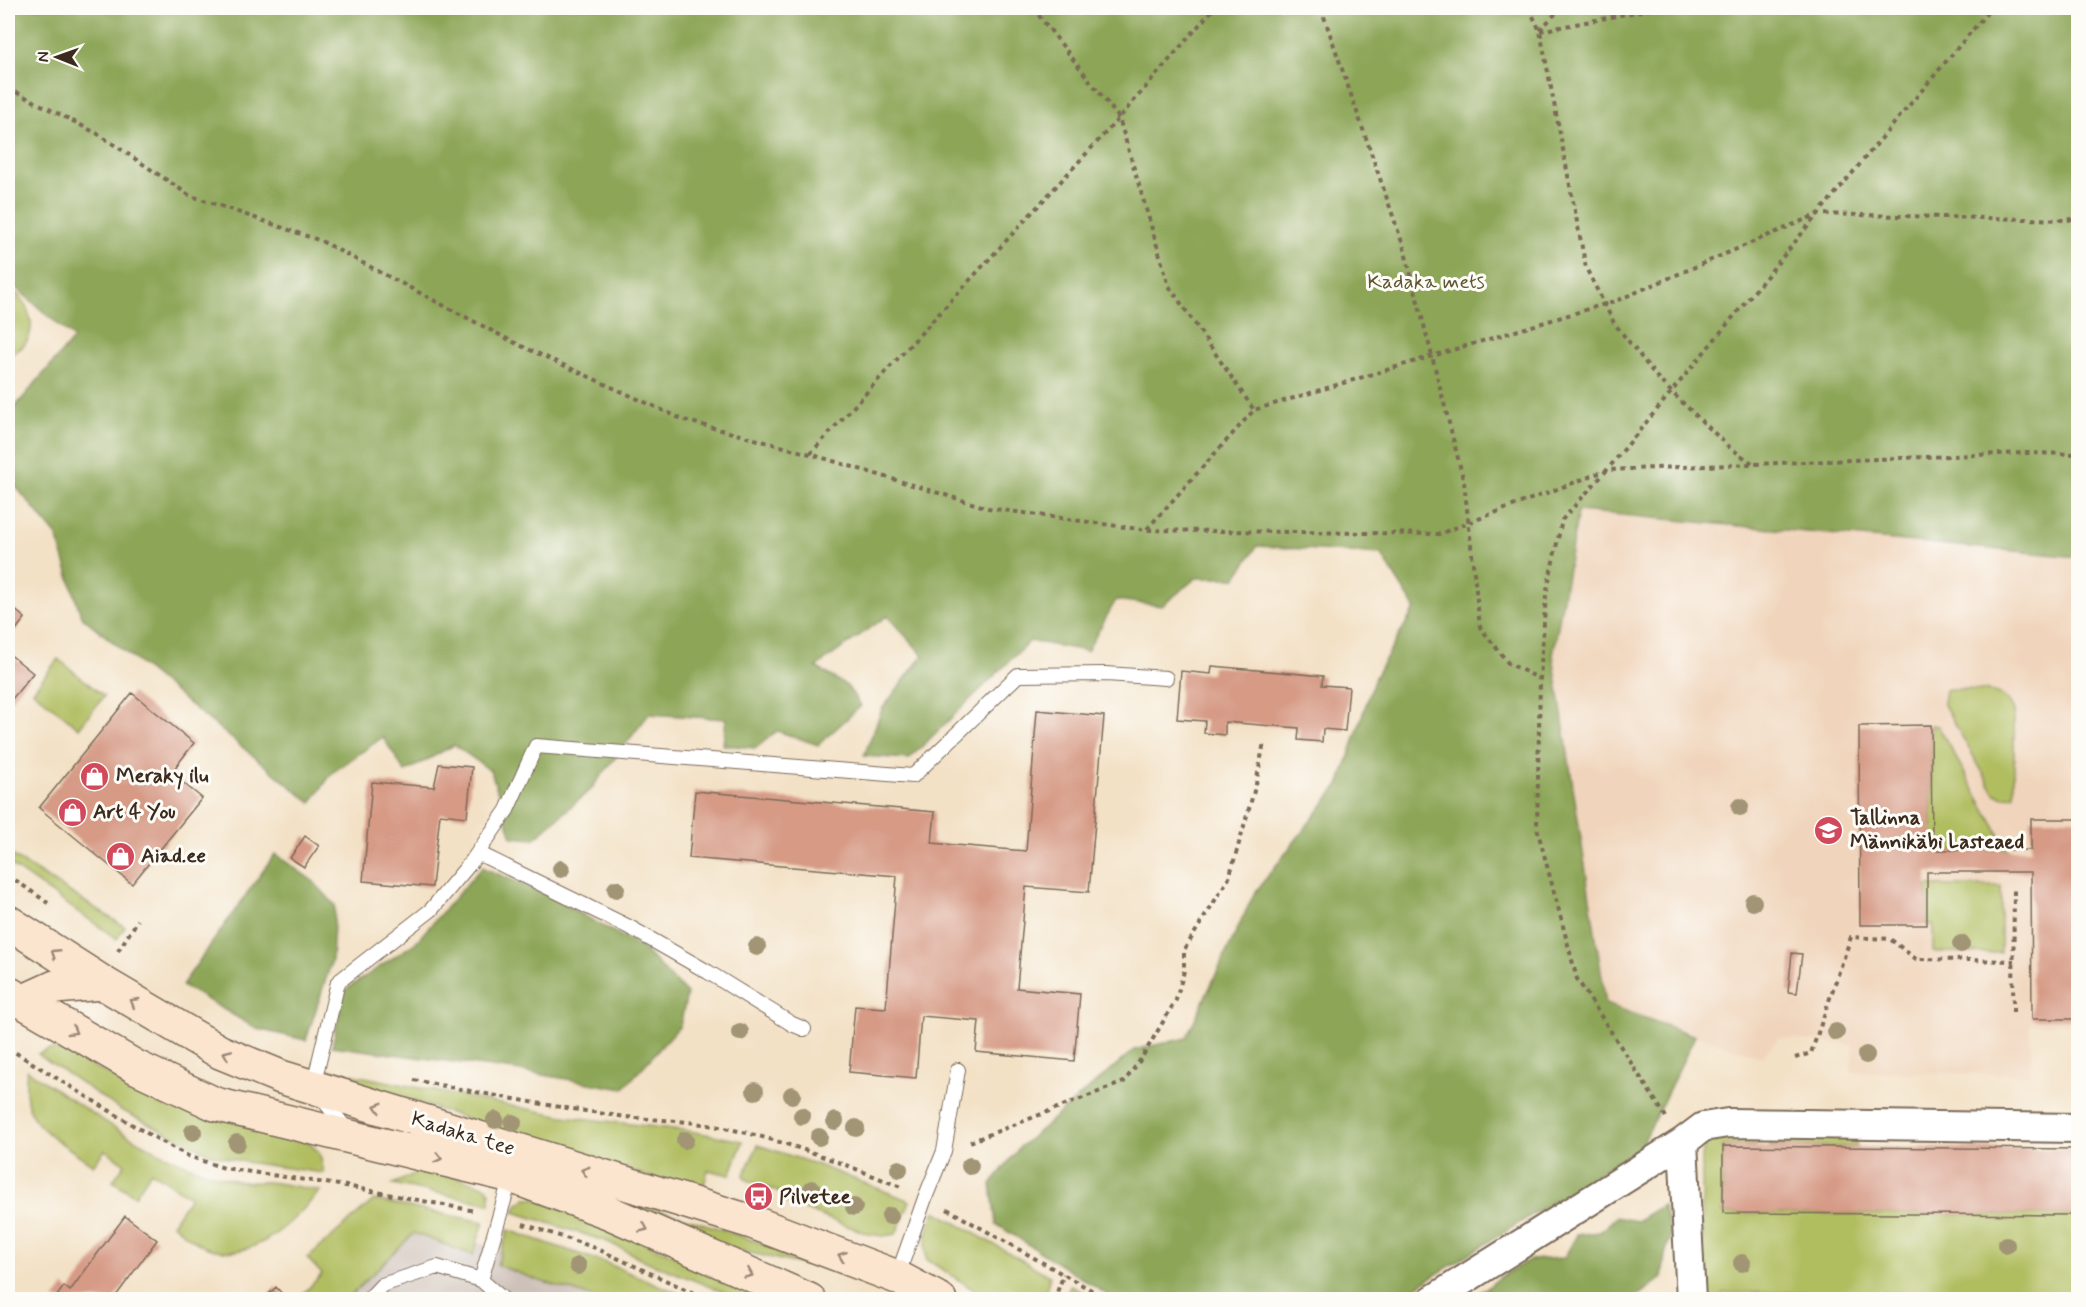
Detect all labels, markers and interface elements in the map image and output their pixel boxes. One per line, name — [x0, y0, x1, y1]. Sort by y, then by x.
north arrow — [27, 27, 87, 87]
text: N — [33, 51, 54, 62]
park label: Kadaka mets — [1367, 268, 1485, 296]
shop icon: Meraky ilu — [79, 760, 111, 792]
place label: Meraky ilu — [116, 762, 209, 790]
shop icon: Art 4 You — [56, 796, 88, 828]
place label: Art 4 You — [93, 798, 176, 826]
place label: Tallinna Männikäbi Lasteaed — [1850, 804, 2024, 856]
school or university icon: Tallinna Männikäbi Lasteaed — [1813, 814, 1845, 846]
shop icon: Aiad.ee — [104, 840, 136, 872]
place label: Aiad.ee — [141, 842, 206, 870]
one-way arrow — [51, 948, 61, 960]
one-way arrow — [130, 998, 140, 1010]
one-way arrow — [67, 1024, 77, 1035]
one-way arrow — [222, 1050, 233, 1062]
one-way arrow — [373, 1102, 384, 1115]
street label: Kadaka tee — [408, 1105, 518, 1163]
one-way arrow — [433, 1150, 443, 1163]
one-way arrow — [580, 1166, 591, 1178]
bus stop icon: Pilvetee — [742, 1181, 774, 1213]
place label: Pilvetee — [779, 1183, 852, 1211]
one-way arrow — [637, 1220, 648, 1232]
one-way arrow — [837, 1251, 848, 1264]
one-way arrow — [743, 1267, 754, 1279]

